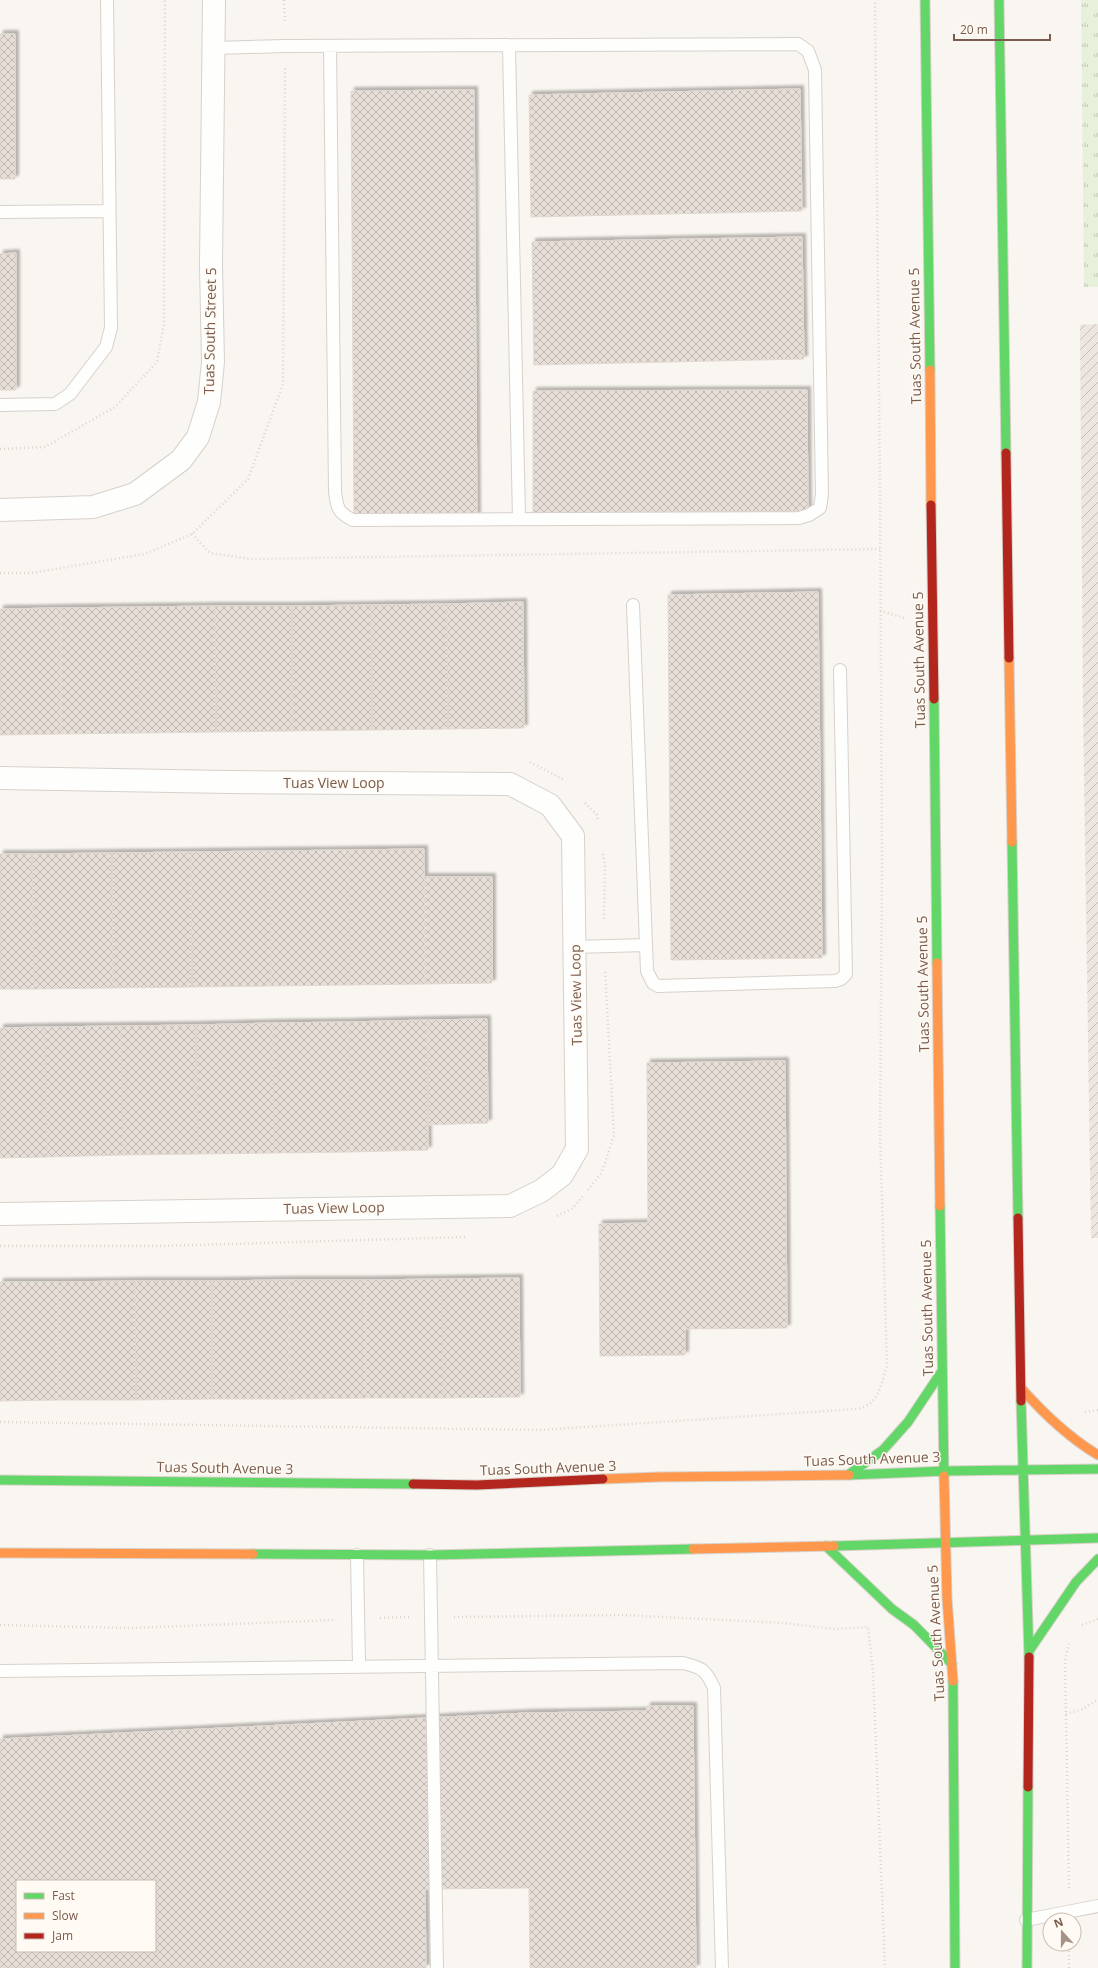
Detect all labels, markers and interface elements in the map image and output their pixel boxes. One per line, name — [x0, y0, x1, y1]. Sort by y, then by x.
scale bar — [954, 16, 1050, 42]
text: 20 m — [960, 21, 988, 38]
street label: Tuas South Street 5 — [199, 267, 220, 395]
street label: Tuas South Avenue 5 — [904, 268, 925, 405]
street label: Tuas South Avenue 5 — [908, 592, 929, 729]
street label: Tuas View Loop — [283, 773, 385, 792]
street label: Tuas South Avenue 5 — [912, 916, 933, 1053]
street label: Tuas View Loop — [565, 944, 586, 1046]
street label: Tuas View Loop — [283, 1197, 385, 1218]
street label: Tuas South Avenue 5 — [916, 1240, 937, 1377]
street label: Tuas South Avenue 3 — [803, 1447, 941, 1470]
street label: Tuas South Avenue 3 — [479, 1456, 617, 1479]
street label: Tuas South Avenue 3 — [157, 1457, 294, 1478]
street label: Tuas South Avenue 5 — [922, 1564, 949, 1702]
legend — [16, 1880, 156, 1952]
text: Fast — [52, 1887, 75, 1904]
text: Slow — [52, 1907, 79, 1924]
north arrow — [1042, 1912, 1082, 1952]
text: N — [1051, 1914, 1065, 1931]
text: Jam — [51, 1927, 73, 1944]

